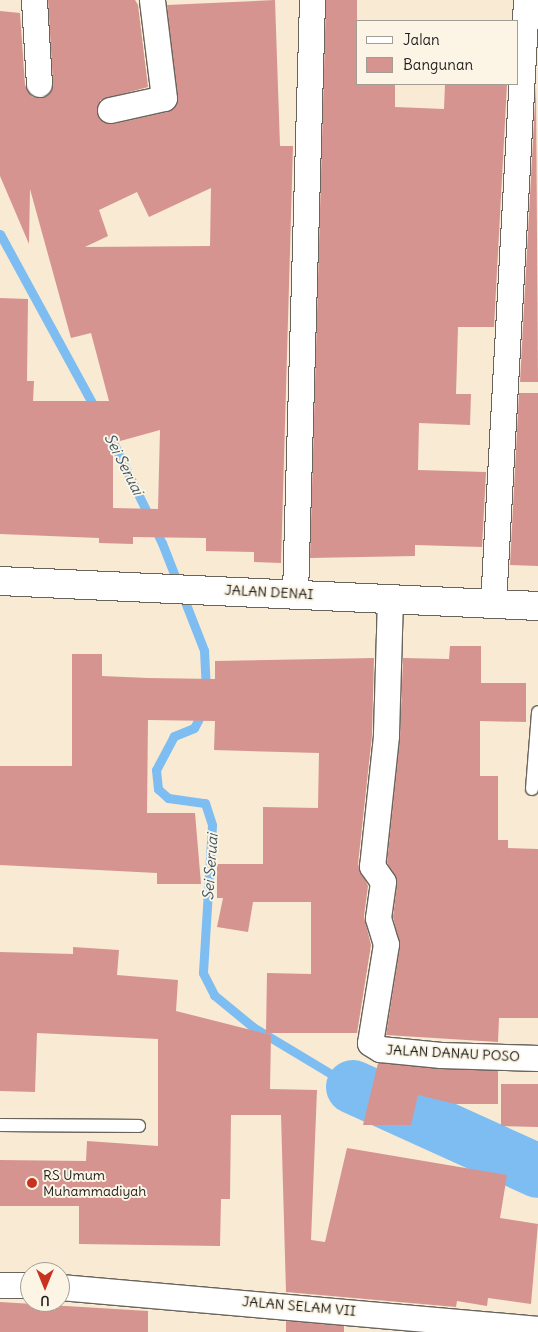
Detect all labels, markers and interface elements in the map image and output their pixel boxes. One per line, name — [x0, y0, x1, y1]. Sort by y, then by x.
legend — [356, 20, 518, 85]
text: Jalan — [403, 30, 440, 49]
text: Bangunan — [403, 55, 473, 74]
water label: Sei Seruai — [101, 430, 147, 498]
street label: JALAN DENAI — [224, 581, 314, 603]
water label: Sei Seruai — [199, 833, 221, 901]
street label: JALAN DANAU POSO — [386, 1041, 520, 1065]
place label: RS Umum Muhammadiyah — [43, 1167, 146, 1200]
marker: RS Umum Muhammadiyah — [25, 1176, 39, 1190]
north arrow — [20, 1262, 70, 1312]
text: U — [40, 1292, 50, 1310]
street label: JALAN SELAM VII — [241, 1293, 357, 1319]

